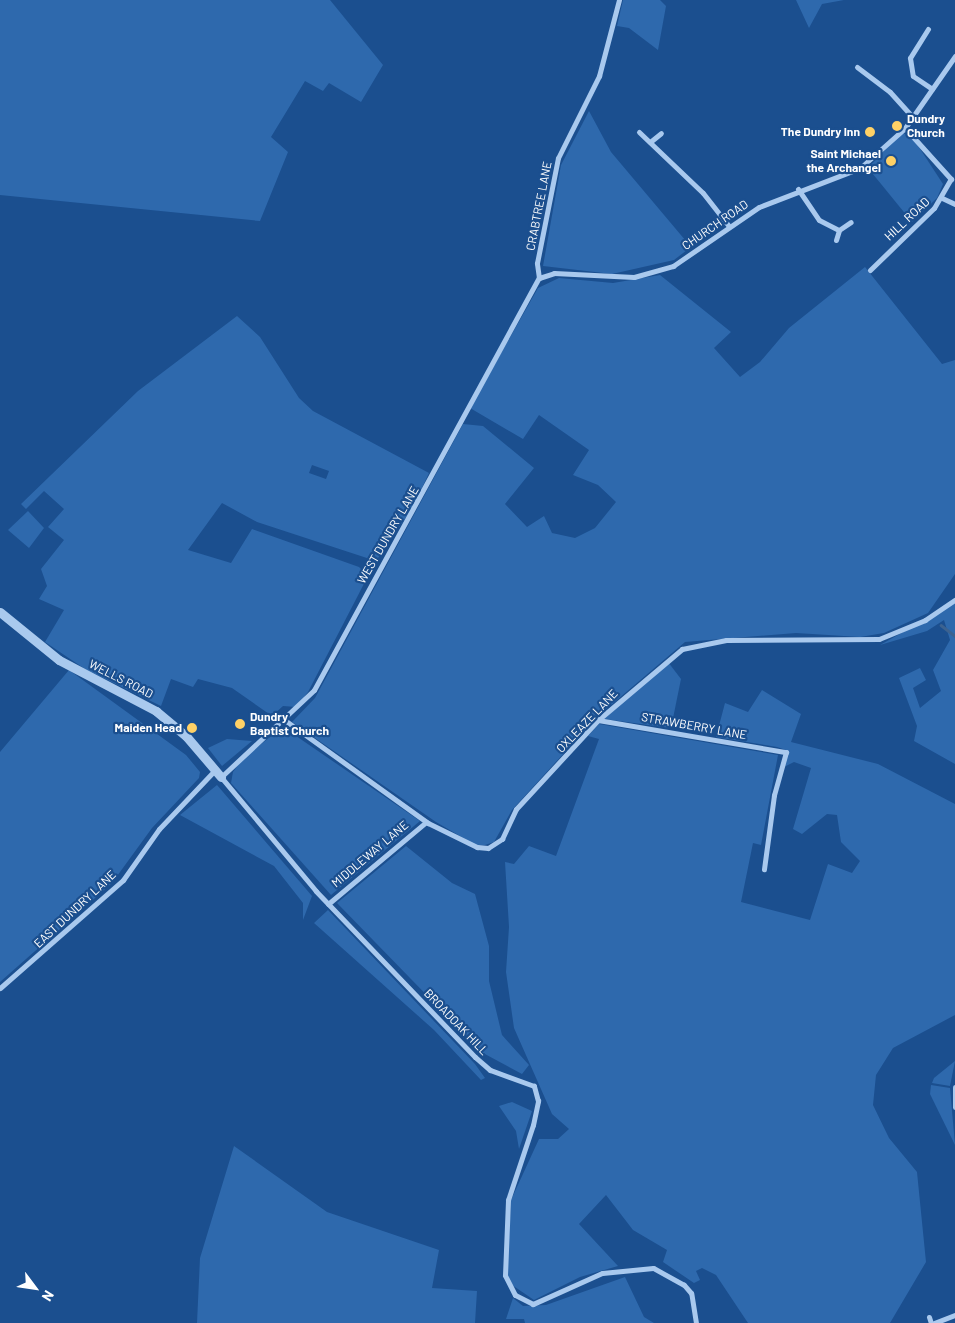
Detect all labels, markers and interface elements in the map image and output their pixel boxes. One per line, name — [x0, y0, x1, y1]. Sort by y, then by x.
place label: Dundry Church — [907, 112, 945, 140]
marker: Dundry Church — [891, 120, 903, 132]
place label: The Dundry Inn — [781, 125, 860, 139]
marker: The Dundry Inn — [864, 126, 876, 138]
place label: Saint Michael the Archangel — [806, 147, 881, 175]
marker: Saint Michael the Archangel — [885, 155, 897, 167]
street label: CRABTREE LANE — [523, 160, 555, 252]
street label: HILL ROAD — [881, 194, 933, 244]
street label: CHURCH ROAD — [679, 197, 751, 253]
street label: WEST DUNDRY LANE — [354, 484, 422, 586]
street label: WELLS ROAD — [86, 657, 156, 701]
street label: OXLEAZE LANE — [553, 686, 621, 756]
place label: Dundry Baptist Church — [250, 710, 329, 738]
street label: STRAWBERRY LANE — [640, 710, 748, 742]
marker: Dundry Baptist Church — [234, 718, 246, 730]
place label: Maiden Head — [115, 721, 182, 735]
marker: Maiden Head — [186, 722, 198, 734]
street label: MIDDLEWAY LANE — [329, 818, 411, 890]
street label: EAST DUNDRY LANE — [31, 867, 119, 951]
street label: BROADOAK HILL — [421, 986, 491, 1058]
north arrow — [10, 1263, 60, 1313]
text: N — [39, 1288, 58, 1304]

